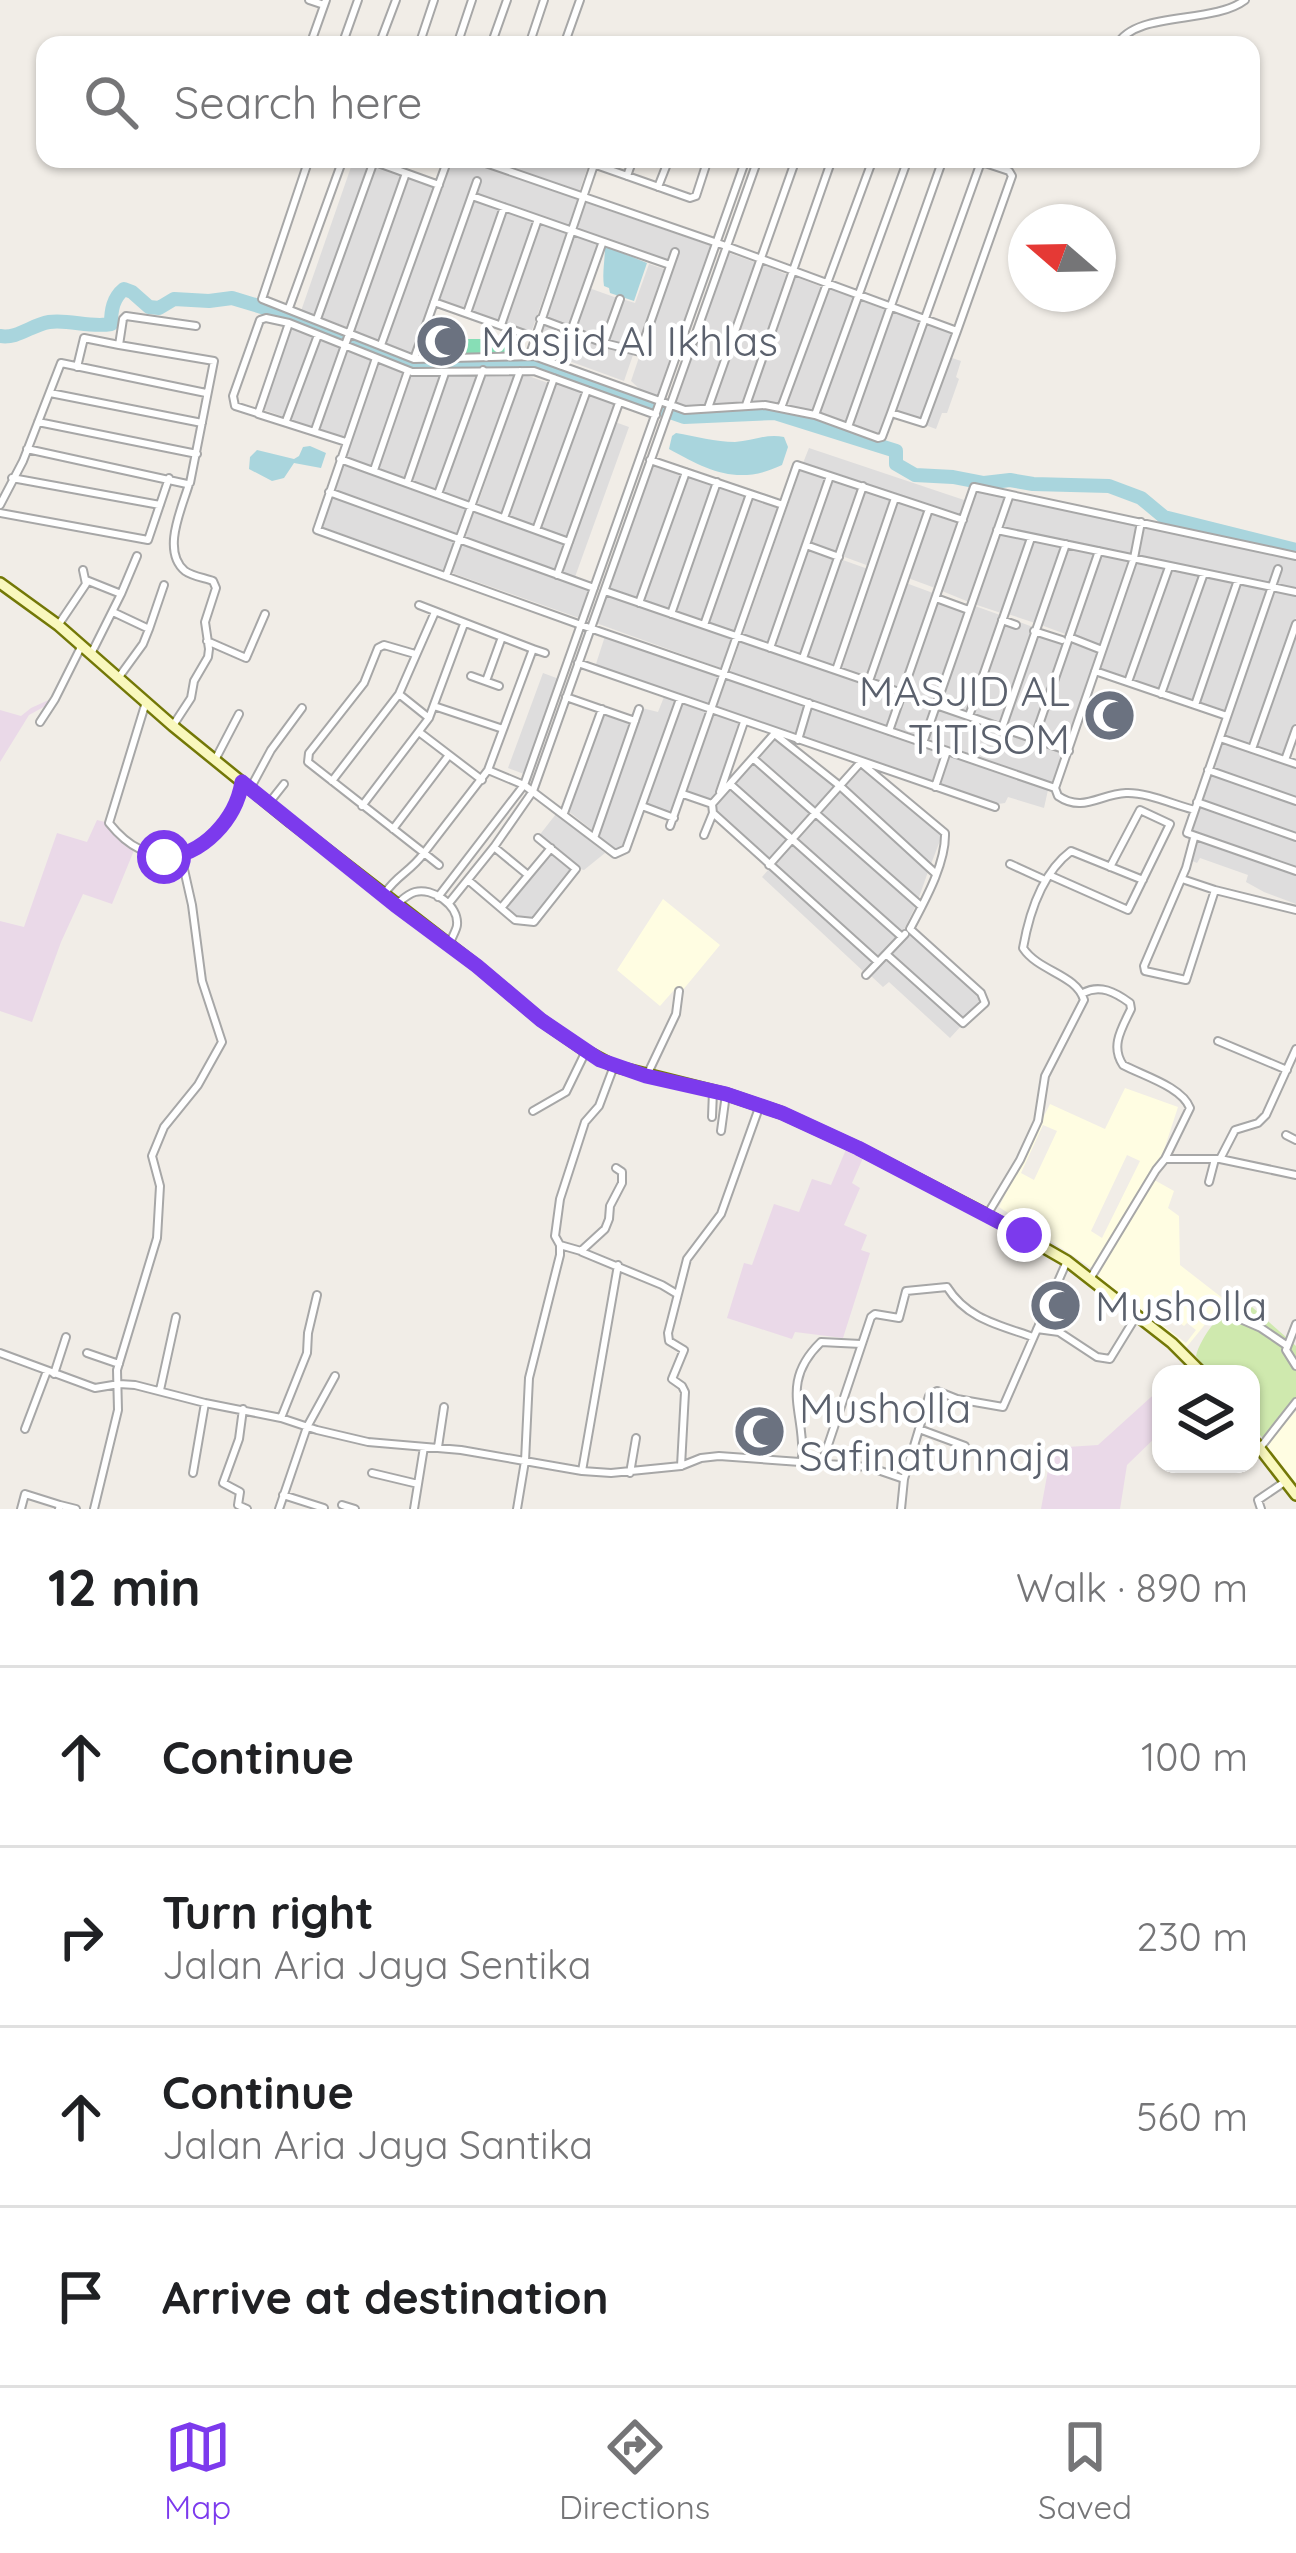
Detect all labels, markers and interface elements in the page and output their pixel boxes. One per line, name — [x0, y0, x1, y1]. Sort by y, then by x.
search box — [36, 36, 1260, 168]
icon: search — [78, 69, 144, 135]
text: Search here — [174, 74, 422, 130]
north arrow — [1008, 204, 1116, 312]
mosque icon: Masjid Al Ikhlas — [414, 313, 470, 369]
place label: Masjid Al Ikhlas — [481, 314, 778, 367]
place label: MASJID AL TITISOM — [859, 664, 1070, 765]
mosque icon: MASJID AL TITISOM — [1081, 687, 1137, 743]
route start — [137, 830, 191, 884]
route end — [997, 1208, 1051, 1262]
mosque icon: Musholla — [1028, 1278, 1084, 1334]
place label: Musholla — [1095, 1279, 1267, 1332]
map controls — [1152, 1365, 1260, 1473]
button: layers — [1152, 1365, 1260, 1473]
place label: Musholla Safinatunnaja — [799, 1381, 1071, 1482]
mosque icon: Musholla Safinatunnaja — [732, 1404, 788, 1460]
text: 12 min — [48, 1555, 201, 1619]
text: Walk · 890 m — [1016, 1563, 1248, 1612]
icon: ahead — [48, 1724, 114, 1790]
text: Continue — [162, 1729, 354, 1785]
text: 100 m — [1141, 1732, 1248, 1781]
text: Turn right — [162, 1884, 374, 1940]
icon: right — [48, 1904, 114, 1970]
text: 230 m — [1137, 1912, 1248, 1961]
text: Jalan Aria Jaya Sentika — [162, 1940, 591, 1989]
text: Continue — [162, 2064, 354, 2120]
icon: ahead — [48, 2084, 114, 2150]
text: 560 m — [1136, 2092, 1248, 2141]
text: Jalan Aria Jaya Santika — [162, 2120, 593, 2169]
icon: arrive — [48, 2264, 114, 2330]
text: Arrive at destination — [162, 2269, 608, 2325]
tab: Map — [164, 2414, 231, 2527]
tab: Directions — [559, 2414, 710, 2527]
tab: Saved — [1038, 2414, 1132, 2527]

